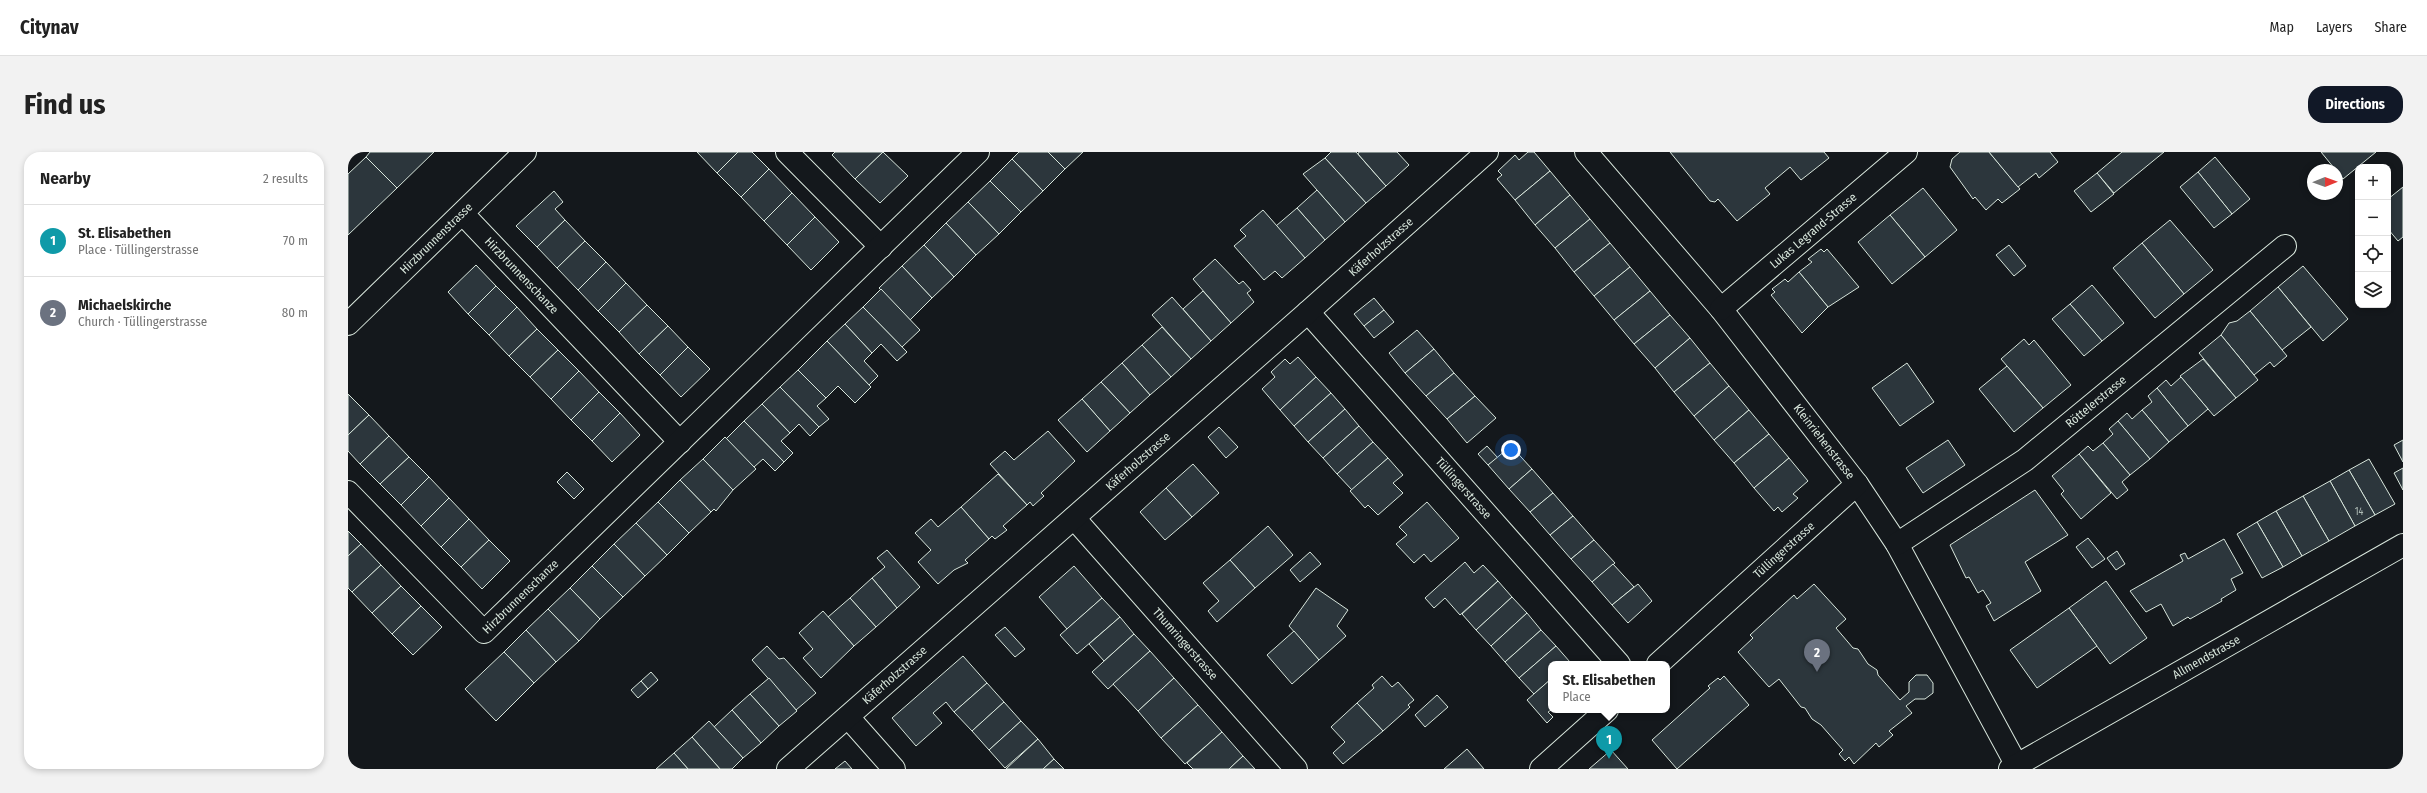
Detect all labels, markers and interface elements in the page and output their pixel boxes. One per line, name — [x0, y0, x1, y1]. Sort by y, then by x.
text: Citynav — [20, 16, 79, 39]
text: Map — [2270, 19, 2294, 36]
text: Layers — [2316, 19, 2352, 36]
text: Share — [2374, 19, 2407, 36]
button: Directions — [2308, 86, 2403, 123]
text: Find us — [24, 88, 106, 121]
north arrow — [2307, 164, 2343, 200]
map controls — [2355, 164, 2391, 308]
button: + — [2355, 164, 2391, 200]
text: Nearby — [40, 168, 91, 189]
text: 2 results — [263, 171, 308, 186]
street label: Lukas Legrand-Strasse — [1767, 190, 1859, 271]
street label: Hirzbrunnenstrasse — [397, 200, 475, 277]
button: − — [2355, 200, 2391, 236]
street label: Käferholzstrasse — [1346, 215, 1416, 279]
text: St. Elisabethen — [78, 224, 171, 242]
text: 1 — [50, 233, 56, 248]
text: 70 m — [283, 233, 308, 248]
street label: Hirzbrunnenschanze — [482, 234, 561, 317]
button: locate — [2355, 236, 2391, 272]
text: Place · Tüllingerstrasse — [78, 242, 199, 257]
button: layers — [2355, 272, 2391, 308]
text: Michaelskirche — [78, 296, 171, 314]
text: 2 — [50, 305, 56, 320]
text: 80 m — [282, 305, 308, 320]
text: Church · Tüllingerstrasse — [78, 314, 207, 329]
street label: Röttelerstrasse — [2063, 373, 2129, 431]
street label: Kleinriehenstrasse — [1791, 401, 1858, 482]
street label: Käferholzstrasse — [1103, 429, 1173, 493]
your location — [1501, 440, 1521, 460]
street label: Tüllingerstrasse — [1433, 455, 1494, 522]
house number: 14 — [2355, 506, 2364, 518]
street label: Tüllingerstrasse — [1751, 519, 1817, 581]
street label: Hirzbrunnenschanze — [480, 557, 561, 637]
street label: Thumringerstrasse — [1150, 605, 1221, 683]
street label: Allmendstrasse — [2170, 632, 2243, 682]
pin: 2 — [1804, 639, 1830, 672]
street label: Käferholzstrasse — [860, 643, 930, 707]
popup — [1548, 661, 1670, 713]
text: St. Elisabethen — [1562, 671, 1656, 689]
text: Place — [1562, 689, 1591, 704]
pin: 1 — [1596, 726, 1622, 759]

